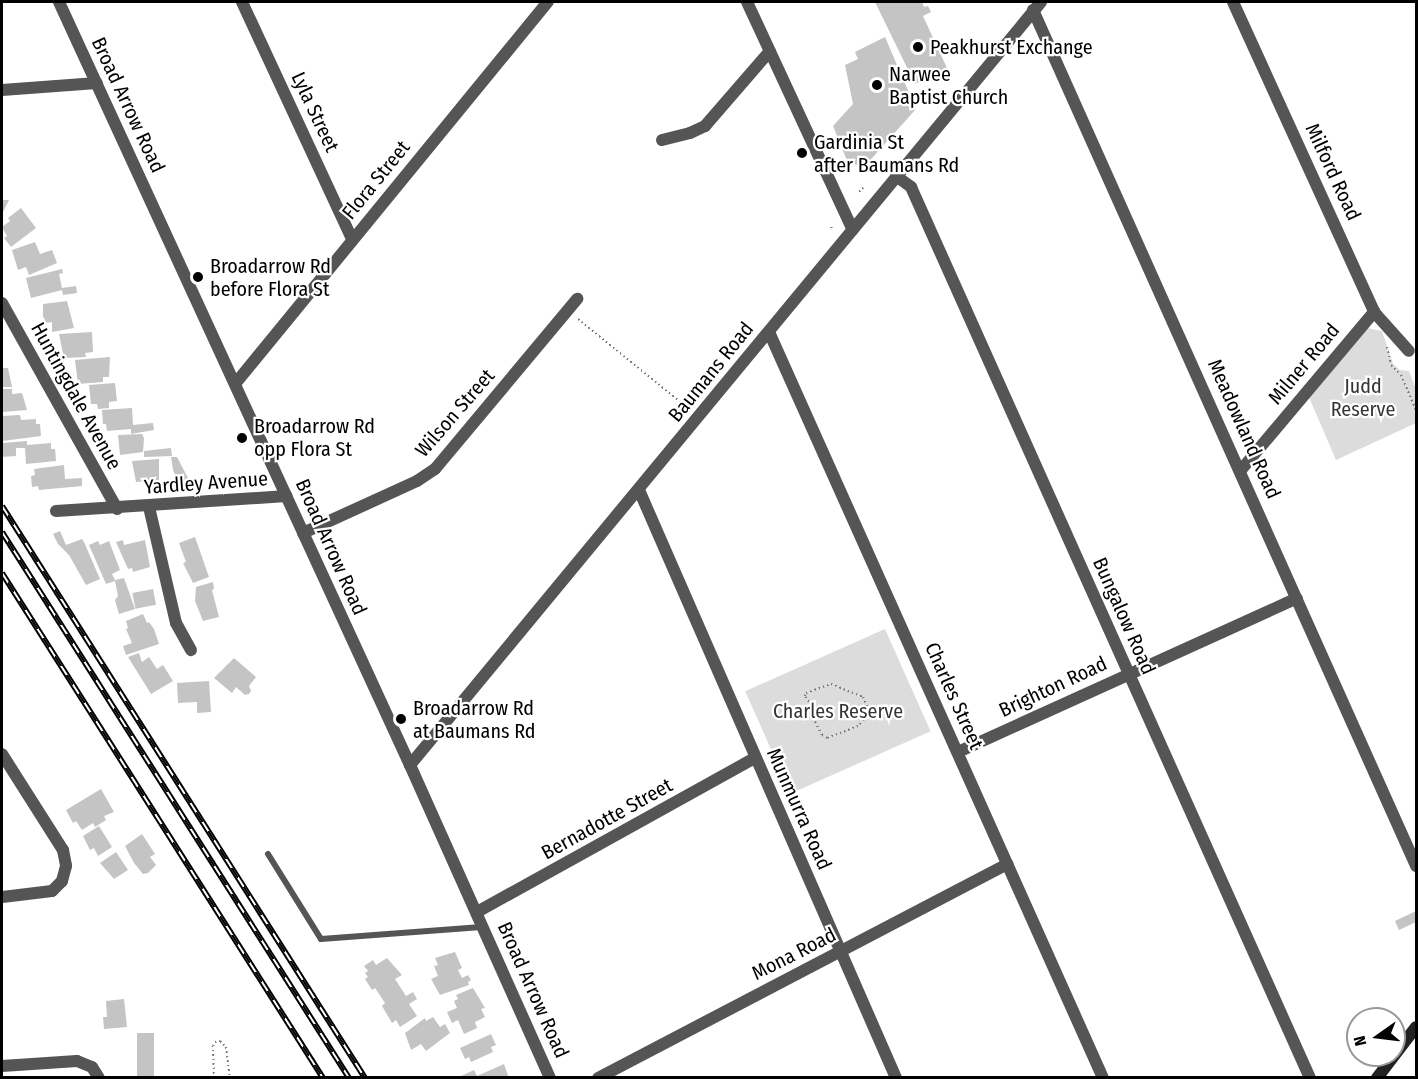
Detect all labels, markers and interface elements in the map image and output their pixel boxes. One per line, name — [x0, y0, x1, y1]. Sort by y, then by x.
street label: Broad Arrow Road — [86, 33, 170, 177]
place label: Peakhurst Exchange — [930, 35, 1093, 59]
marker: Peakhurst Exchange — [911, 40, 925, 54]
place label: Narwee Baptist Church — [889, 62, 1008, 109]
street label: Lyla Street — [286, 68, 344, 156]
marker: Narwee Baptist Church — [870, 78, 884, 92]
street label: Milford Road — [1300, 120, 1366, 224]
place label: Gardinia St after Baumans Rd — [814, 130, 959, 177]
street label: Flora Street — [337, 136, 415, 224]
marker: Gardinia St after Baumans Rd — [795, 146, 809, 160]
place label: Broadarrow Rd before Flora St — [210, 254, 331, 301]
marker: Broadarrow Rd before Flora St — [191, 270, 205, 284]
street label: Baumans Road — [663, 317, 759, 427]
street label: Huntingdale Avenue — [26, 318, 126, 474]
street label: Milner Road — [1263, 319, 1345, 409]
street label: Meadowland Road — [1202, 355, 1286, 503]
street label: Wilson Street — [410, 364, 500, 462]
park label: Judd Reserve — [1331, 375, 1395, 422]
place label: Broadarrow Rd opp Flora St — [254, 414, 375, 461]
marker: Broadarrow Rd opp Flora St — [235, 431, 249, 445]
street label: Yardley Avenue — [143, 467, 269, 499]
street label: Broad Arrow Road — [290, 475, 372, 619]
street label: Bungalow Road — [1088, 554, 1160, 678]
street label: Charles Street — [920, 639, 988, 753]
street label: Brighton Road — [995, 652, 1111, 722]
place label: Broadarrow Rd at Baumans Rd — [413, 696, 536, 743]
park label: Charles Reserve — [773, 699, 903, 723]
marker: Broadarrow Rd at Baumans Rd — [394, 712, 408, 726]
street label: Munmurra Road — [762, 745, 836, 873]
street label: Bernadotte Street — [537, 773, 677, 865]
street label: Broad Arrow Road — [492, 918, 574, 1062]
street label: Mona Road — [748, 923, 840, 985]
north arrow — [1346, 1007, 1406, 1067]
text: N — [1350, 1034, 1370, 1048]

